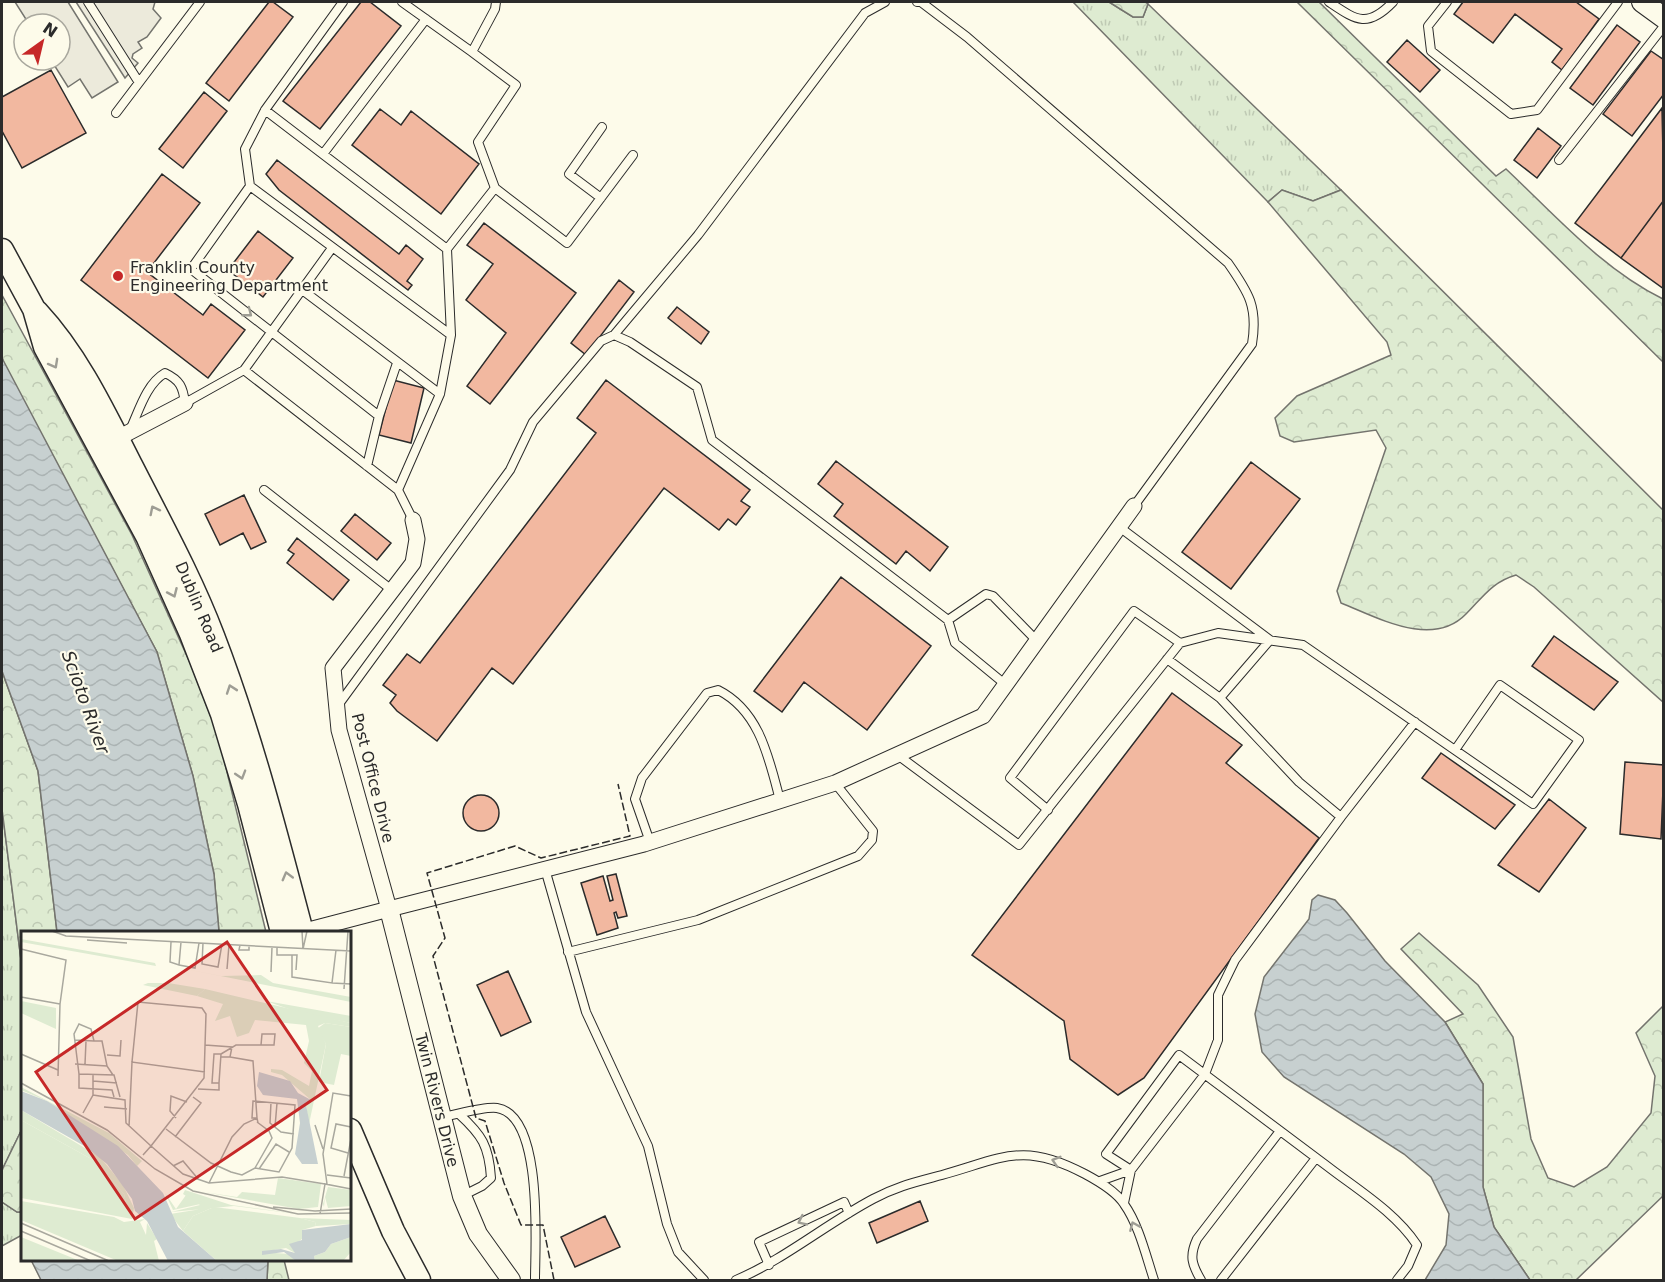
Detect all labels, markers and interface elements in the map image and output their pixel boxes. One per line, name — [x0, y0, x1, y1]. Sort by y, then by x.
north arrow — [12, 12, 72, 72]
text: N — [39, 18, 61, 42]
place label: Franklin County Engineering Department — [130, 258, 328, 295]
marker: Franklin County Engineering Department — [111, 269, 125, 283]
one-way arrow — [241, 306, 252, 317]
one-way arrow — [47, 358, 58, 368]
one-way arrow — [150, 506, 162, 517]
street label: Dublin Road — [171, 559, 227, 655]
one-way arrow — [165, 586, 177, 597]
water label: Scioto River — [58, 648, 115, 758]
one-way arrow — [226, 684, 239, 695]
street label: Post Office Drive — [348, 711, 398, 845]
one-way arrow — [233, 769, 246, 780]
one-way arrow — [281, 871, 294, 881]
inset map — [21, 931, 351, 1261]
street label: Twin Rivers Drive — [411, 1030, 463, 1169]
one-way arrow — [1051, 1156, 1062, 1168]
one-way arrow — [798, 1214, 809, 1226]
one-way arrow — [1129, 1222, 1141, 1233]

